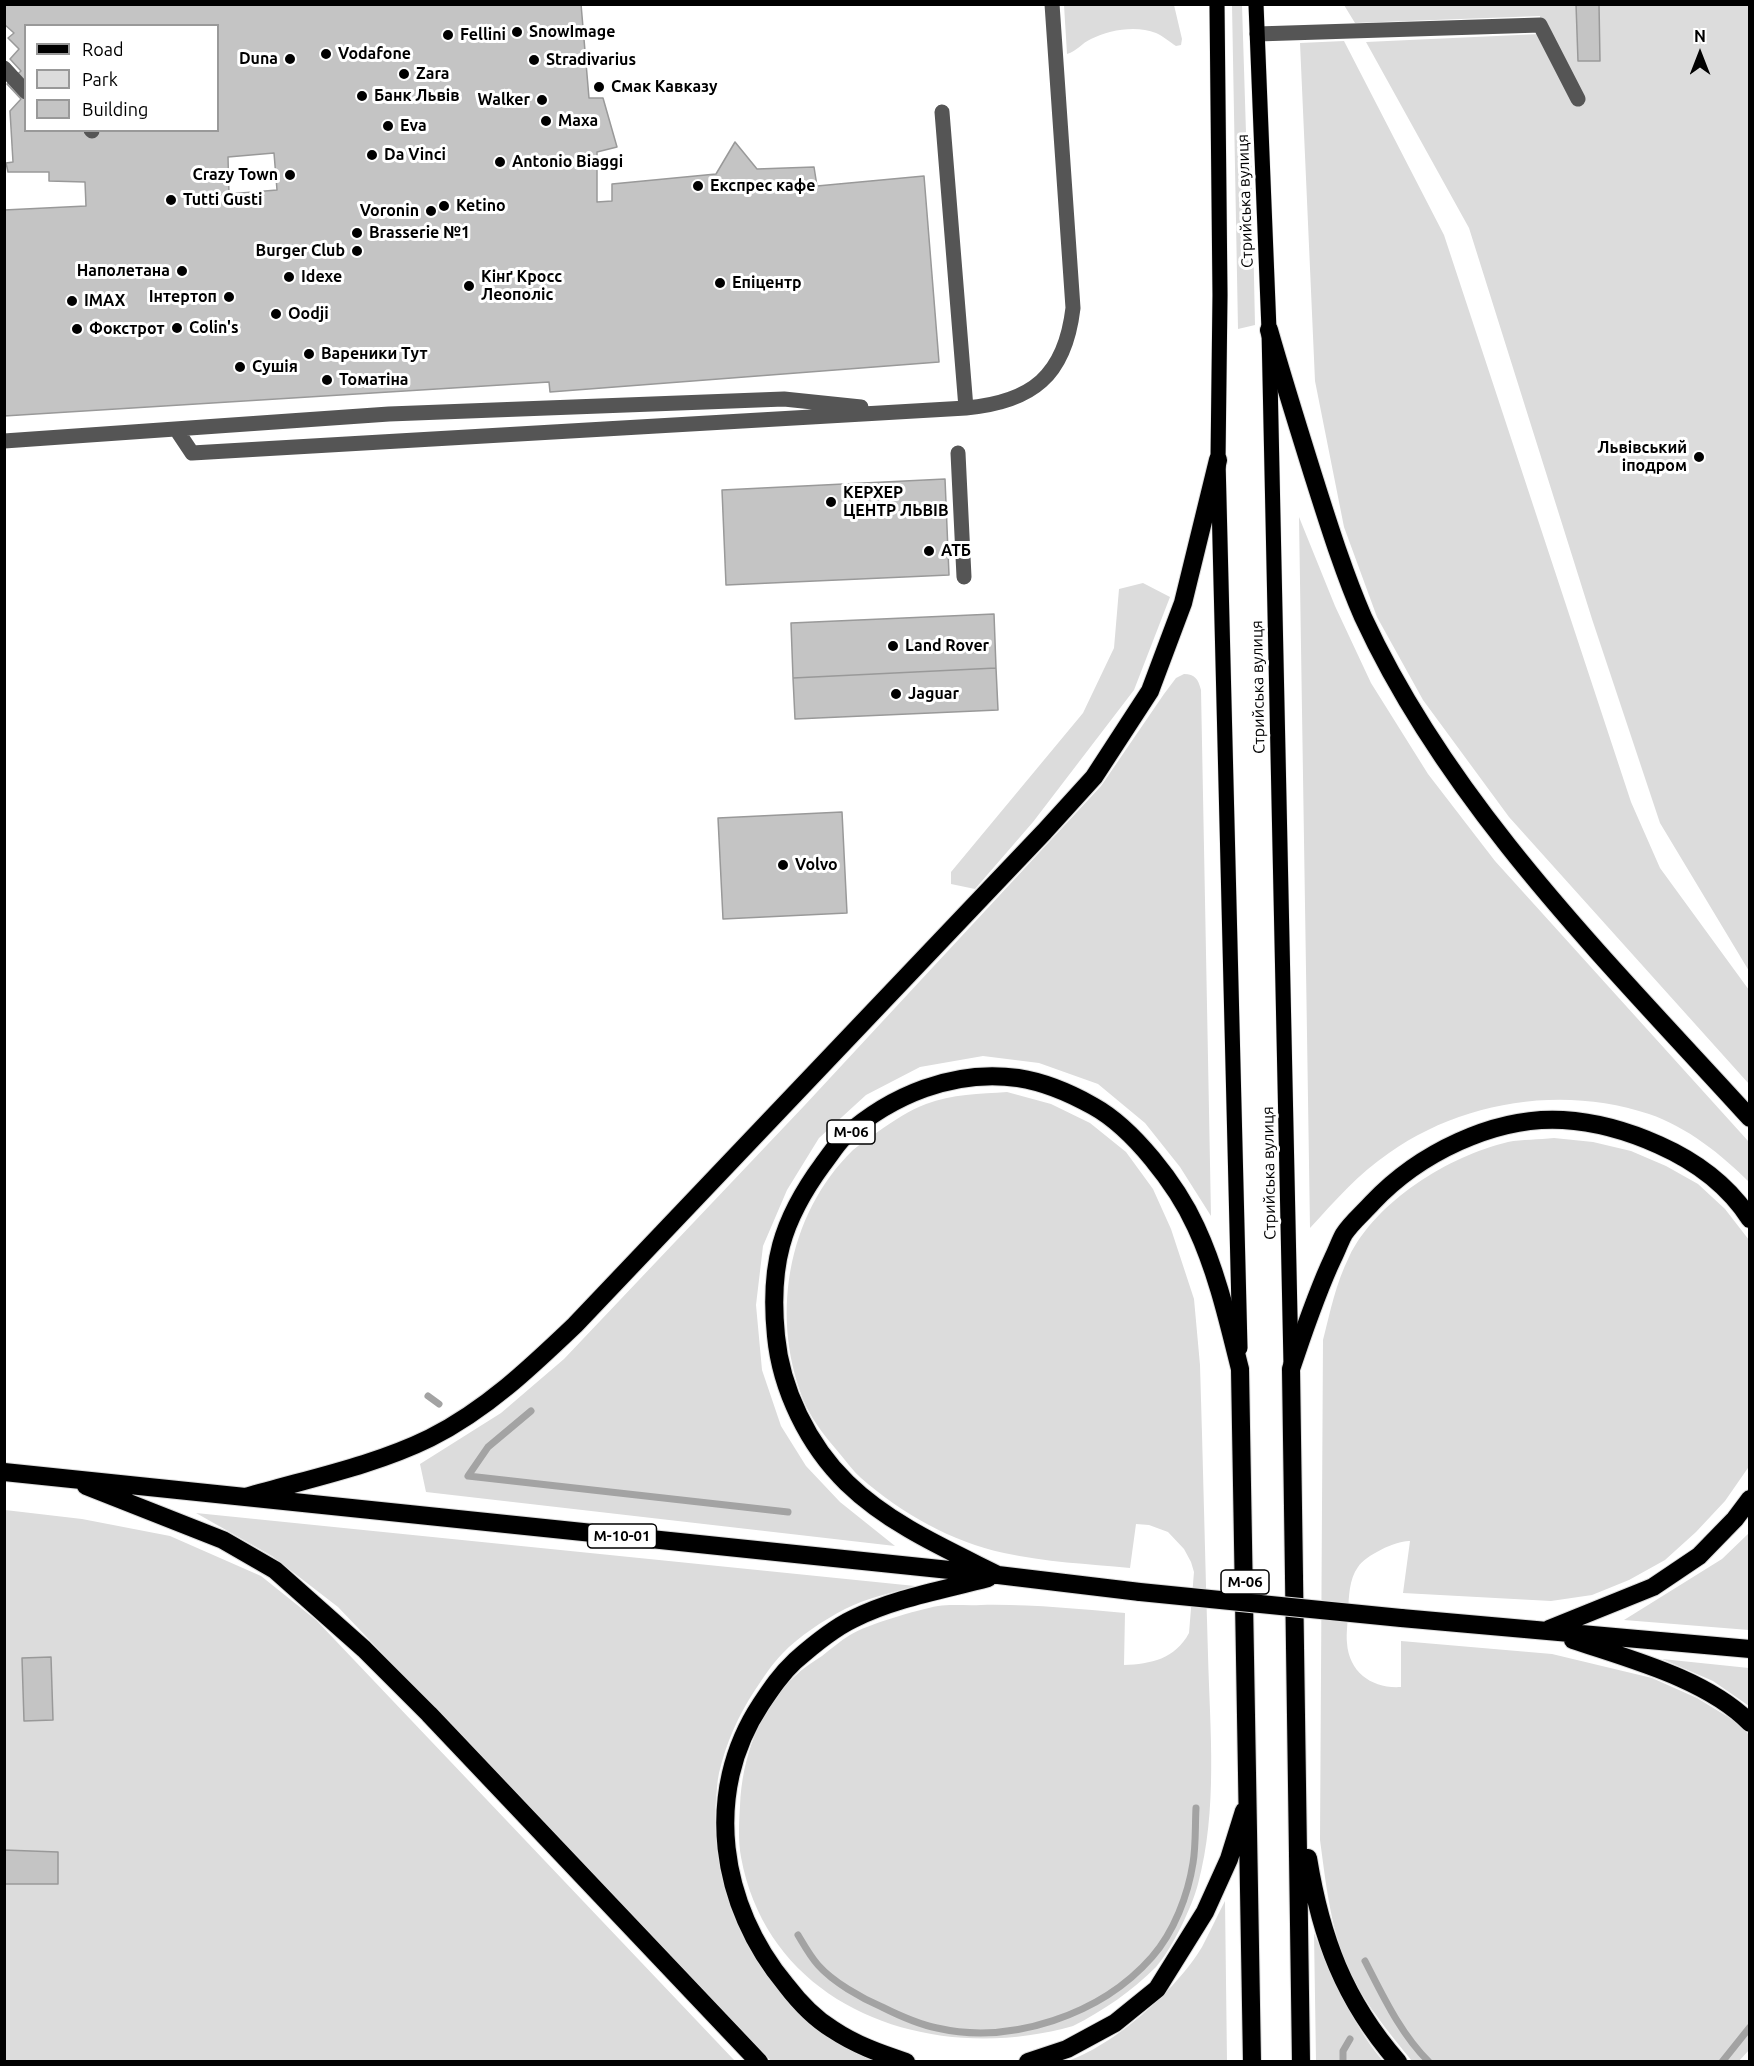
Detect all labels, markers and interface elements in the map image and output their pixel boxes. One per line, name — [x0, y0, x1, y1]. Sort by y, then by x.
place label: SnowImage — [529, 22, 615, 42]
legend — [24, 24, 219, 132]
north arrow — [1670, 24, 1730, 84]
place label: Fellini — [460, 25, 506, 45]
marker: SnowImage — [510, 25, 524, 39]
text: N — [1694, 27, 1706, 45]
marker: Fellini — [441, 28, 455, 42]
text: Road — [82, 39, 124, 59]
place label: Vodafone — [338, 44, 411, 64]
marker: Vodafone — [319, 47, 333, 61]
place label: Duna — [239, 49, 278, 69]
place label: Stradivarius — [546, 50, 636, 70]
marker: Duna — [283, 52, 297, 66]
marker: Stradivarius — [527, 53, 541, 67]
place label: Zara — [416, 64, 450, 84]
marker: Zara — [397, 67, 411, 81]
text: Park — [82, 69, 118, 89]
place label: Смак Кавказу — [611, 77, 717, 97]
marker: Смак Кавказу — [592, 80, 606, 94]
place label: Банк Львів — [374, 86, 460, 106]
marker: Банк Львів — [355, 89, 369, 103]
place label: Walker — [478, 90, 530, 110]
marker: Walker — [535, 93, 549, 107]
text: Building — [82, 99, 148, 119]
place label: Маха — [558, 111, 598, 131]
marker: Маха — [539, 114, 553, 128]
place label: Eva — [400, 116, 427, 136]
marker: Eva — [381, 119, 395, 133]
street label: Стрийська вулиця — [1233, 134, 1257, 268]
place label: Da Vinci — [384, 145, 446, 165]
marker: Da Vinci — [365, 148, 379, 162]
place label: Antonio Biaggi — [512, 152, 623, 172]
marker: Antonio Biaggi — [493, 155, 507, 169]
place label: Crazy Town — [192, 165, 278, 185]
marker: Crazy Town — [283, 168, 297, 182]
place label: Експрес кафе — [710, 176, 815, 196]
marker: Експрес кафе — [691, 179, 705, 193]
place label: Tutti Gusti — [183, 190, 262, 210]
marker: Tutti Gusti — [164, 193, 178, 207]
place label: Ketino — [456, 196, 506, 216]
marker: Ketino — [437, 199, 451, 213]
place label: Voronin — [360, 201, 419, 221]
marker: Voronin — [424, 204, 438, 218]
place label: Brasserie №1 — [369, 223, 470, 243]
marker: Brasserie №1 — [350, 226, 364, 240]
place label: Burger Club — [256, 241, 345, 261]
marker: Burger Club — [350, 244, 364, 258]
place label: Наполетана — [77, 261, 170, 281]
marker: Наполетана — [175, 264, 189, 278]
place label: Idexe — [301, 267, 342, 287]
place label: Кінґ Кросс Леополіс — [481, 267, 562, 305]
marker: Idexe — [282, 270, 296, 284]
place label: Епіцентр — [732, 273, 802, 293]
marker: Епіцентр — [713, 276, 727, 290]
marker: Кінґ Кросс Леополіс — [462, 279, 476, 293]
place label: Інтертоп — [149, 287, 217, 307]
marker: Інтертоп — [222, 290, 236, 304]
place label: IMAX — [84, 291, 125, 311]
marker: IMAX — [65, 294, 79, 308]
place label: Oodji — [288, 304, 329, 324]
marker: Oodji — [269, 307, 283, 321]
place label: Colin's — [189, 318, 239, 338]
place label: Фокстрот — [89, 319, 165, 339]
marker: Colin's — [170, 321, 184, 335]
marker: Фокстрот — [70, 322, 84, 336]
place label: Вареники Тут — [321, 344, 427, 364]
marker: Вареники Тут — [302, 347, 316, 361]
place label: Сушія — [252, 357, 298, 377]
marker: Сушія — [233, 360, 247, 374]
place label: Томатіна — [339, 370, 409, 390]
marker: Томатіна — [320, 373, 334, 387]
place label: Львівський іподром — [1597, 438, 1687, 476]
marker: Львівський іподром — [1692, 450, 1706, 464]
place label: КЕРХЕР ЦЕНТР ЛЬВІВ — [843, 483, 949, 521]
marker: КЕРХЕР ЦЕНТР ЛЬВІВ — [824, 495, 838, 509]
place label: АТБ — [941, 541, 971, 561]
marker: АТБ — [922, 544, 936, 558]
street label: Стрийська вулиця — [1247, 620, 1269, 754]
place label: Land Rover — [905, 636, 989, 656]
marker: Land Rover — [886, 639, 900, 653]
place label: Jaguar — [908, 684, 959, 704]
marker: Jaguar — [889, 687, 903, 701]
place label: Volvo — [795, 855, 838, 875]
marker: Volvo — [776, 858, 790, 872]
street label: Стрийська вулиця — [1258, 1106, 1280, 1240]
road number: М-06 — [827, 1120, 875, 1144]
road number: М-10-01 — [588, 1524, 656, 1548]
road number: М-06 — [1221, 1570, 1269, 1594]

